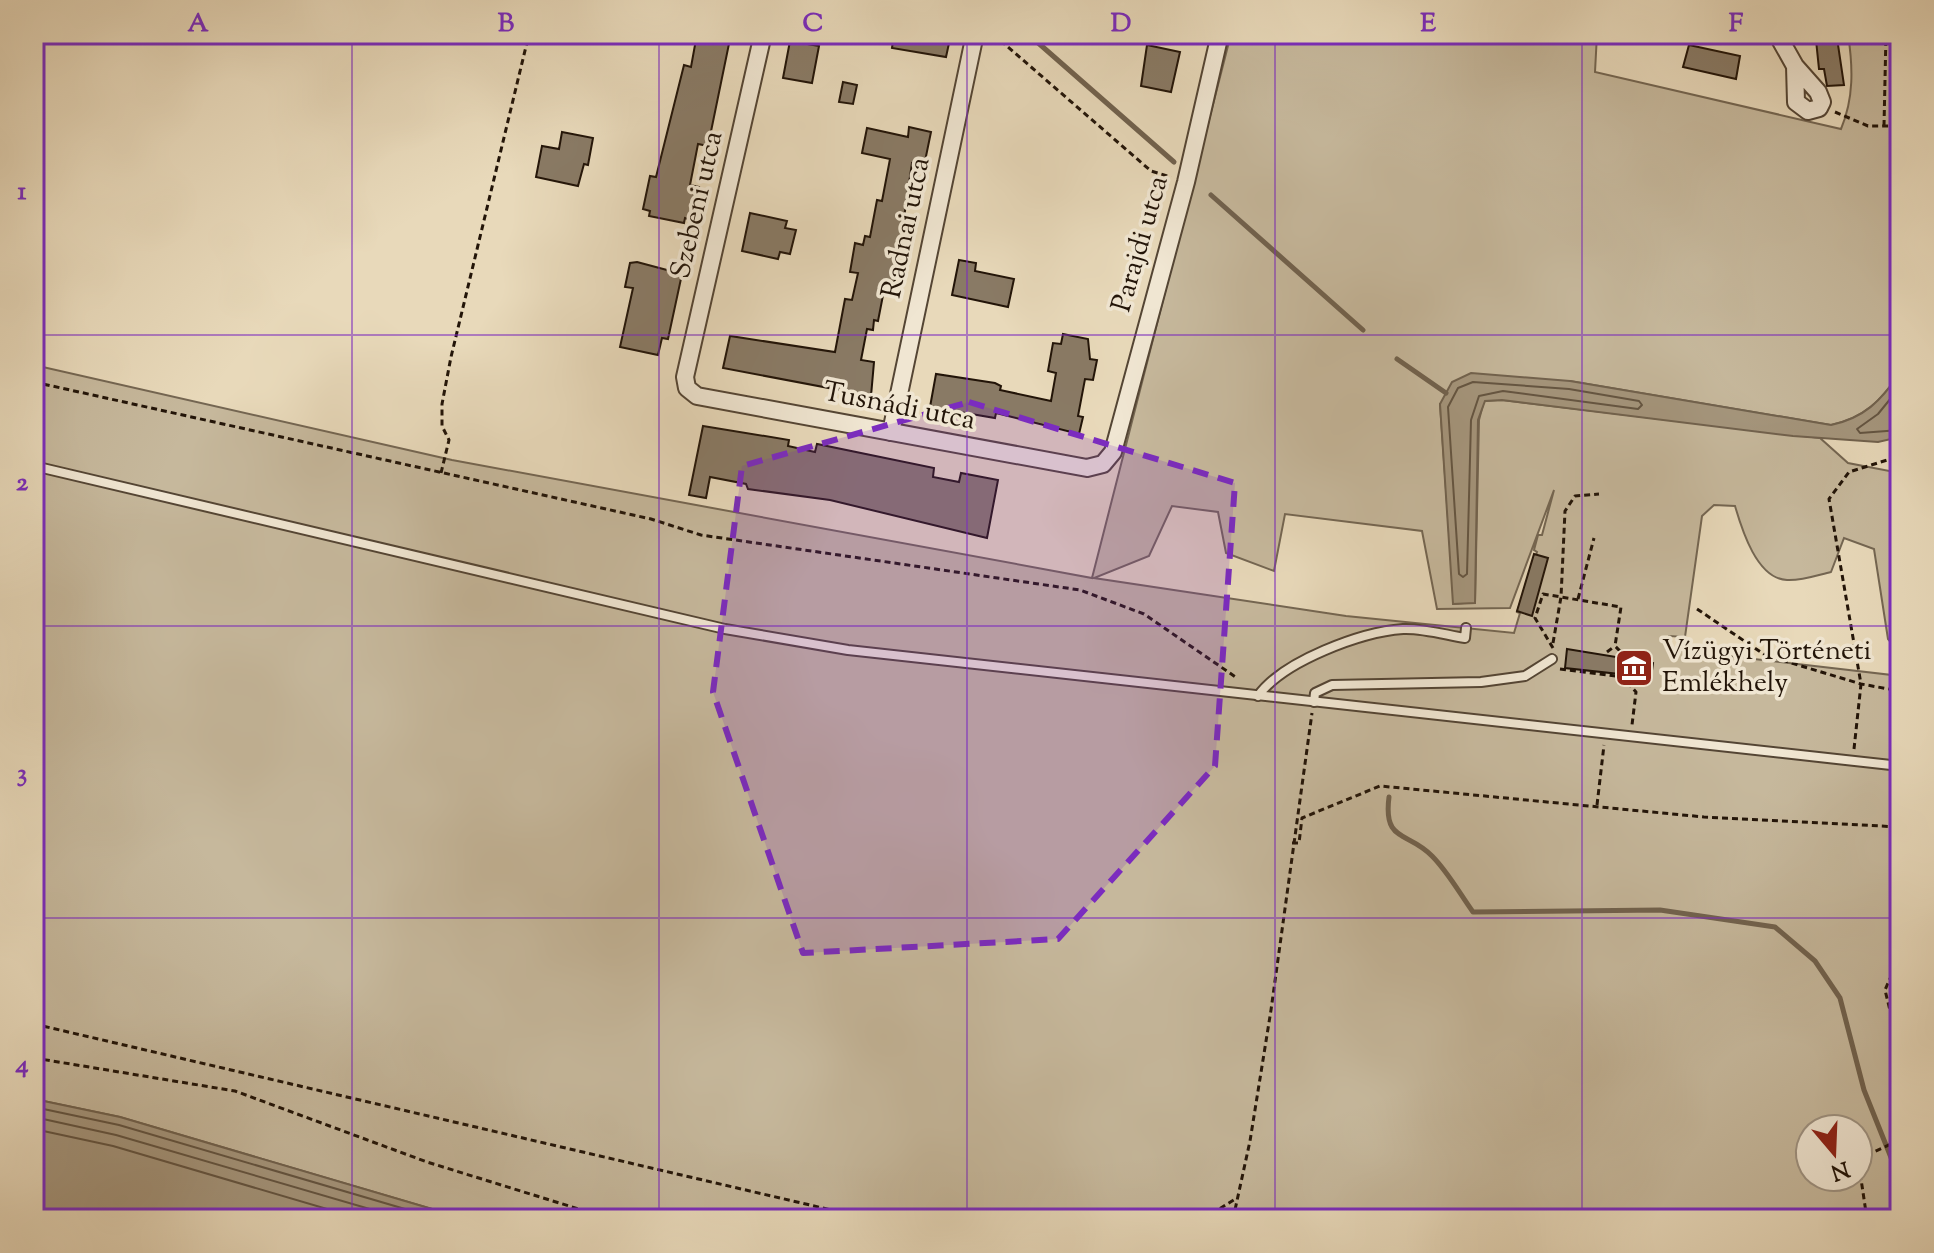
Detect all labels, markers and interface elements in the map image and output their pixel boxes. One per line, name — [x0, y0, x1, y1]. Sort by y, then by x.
text: A — [187, 6, 209, 43]
text: B — [498, 6, 515, 43]
text: C — [803, 6, 823, 43]
text: D — [1111, 6, 1131, 43]
text: E — [1420, 6, 1436, 43]
text: F — [1729, 6, 1744, 43]
street label: Szebeni utca — [662, 127, 734, 283]
street label: Radnai utca — [873, 154, 941, 302]
street label: Parajdi utca — [1103, 171, 1180, 317]
text: 1 — [18, 174, 27, 211]
street label: Tusnádi utca — [819, 373, 979, 441]
text: 2 — [16, 465, 29, 502]
place label: Vízügyi Történeti Emlékhely — [1662, 632, 1872, 704]
museum icon: Vízügyi Történeti Emlékhely — [1613, 647, 1655, 689]
text: 3 — [17, 756, 27, 793]
text: 4 — [14, 1047, 29, 1084]
north arrow — [1794, 1113, 1874, 1193]
text: N — [1826, 1151, 1853, 1187]

